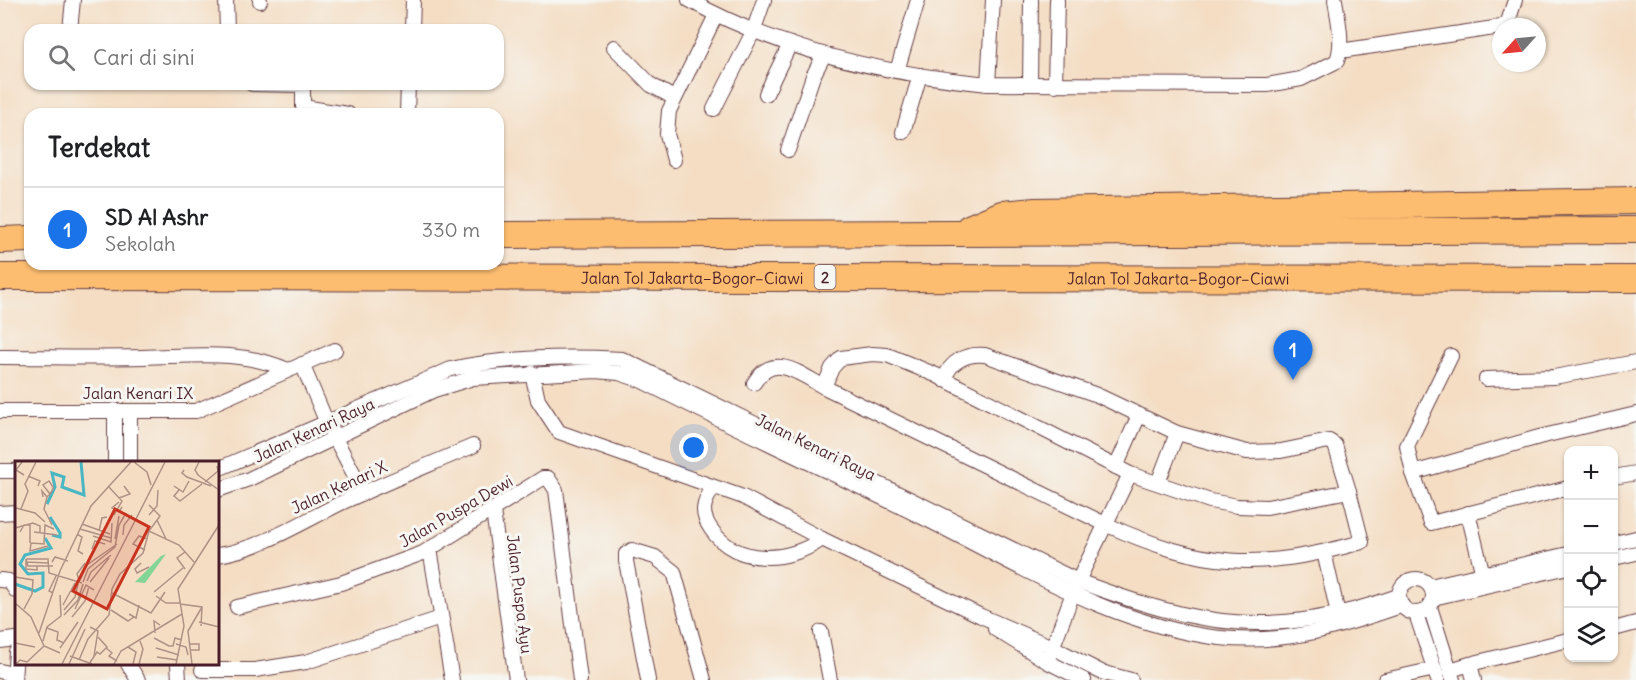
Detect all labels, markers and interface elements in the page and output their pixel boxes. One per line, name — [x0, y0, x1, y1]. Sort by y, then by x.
north arrow — [1492, 18, 1546, 72]
search box — [24, 24, 504, 90]
icon: search — [45, 41, 78, 74]
text: Cari di sini — [93, 43, 195, 71]
text: Terdekat — [48, 131, 150, 164]
text: SD Al Ashr — [105, 203, 208, 231]
text: 1 — [64, 217, 71, 242]
text: 330 m — [422, 217, 480, 242]
text: Sekolah — [105, 231, 176, 256]
road number: 2 — [814, 265, 836, 289]
street label: Jalan Tol Jakarta–Bogor–Ciawi — [581, 268, 803, 288]
street label: Jalan Tol Jakarta–Bogor–Ciawi — [1067, 268, 1289, 289]
pin: 1 — [1274, 330, 1312, 380]
street label: Jalan Kenari IX — [83, 383, 193, 403]
street label: Jalan Kenari Raya — [250, 393, 378, 467]
street label: Jalan Kenari Raya — [753, 409, 879, 485]
your location — [679, 433, 708, 462]
map controls — [1564, 446, 1618, 662]
button: + — [1564, 446, 1618, 500]
street label: Jalan Kenari X — [288, 456, 390, 518]
inset map — [15, 461, 219, 665]
street label: Jalan Puspa Dewi — [396, 470, 516, 552]
button: − — [1564, 500, 1618, 554]
street label: Jalan Puspa Ayu — [503, 533, 537, 655]
button: locate — [1564, 554, 1618, 608]
button: layers — [1564, 608, 1618, 662]

